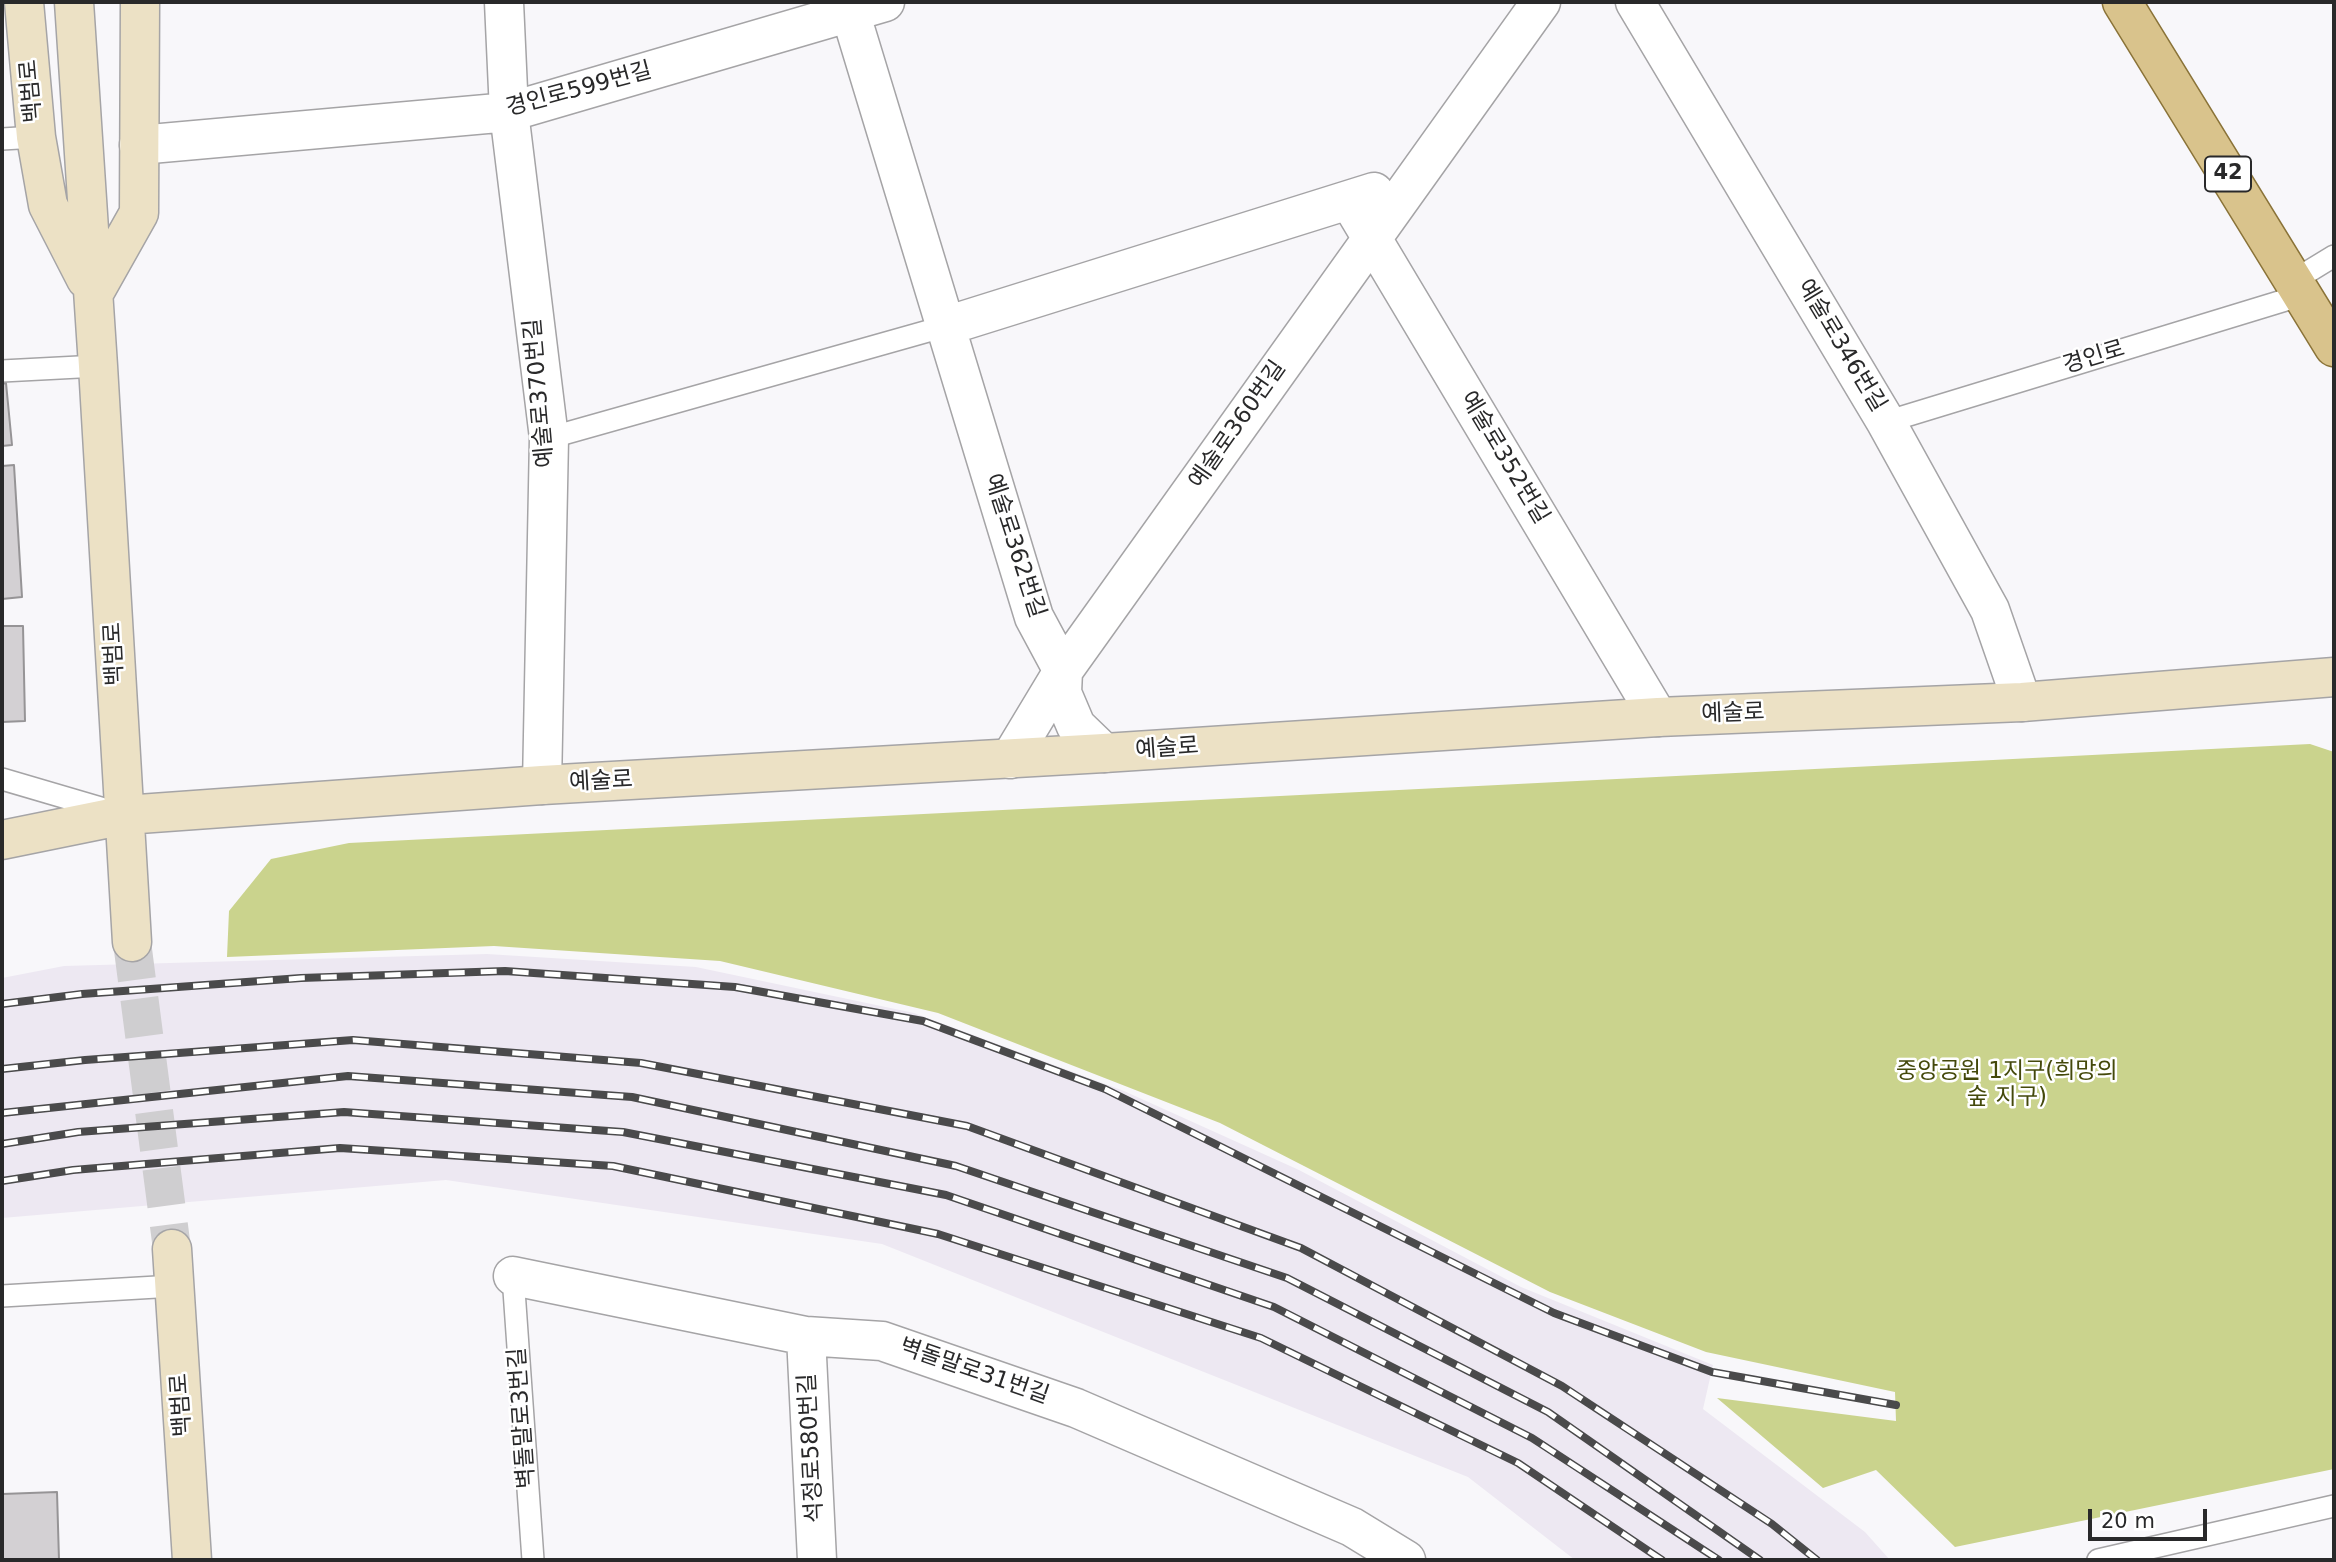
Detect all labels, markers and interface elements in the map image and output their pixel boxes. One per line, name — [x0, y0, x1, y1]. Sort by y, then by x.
street label: 경인로599번길 — [503, 57, 655, 123]
street label: 백범로 — [15, 58, 49, 124]
road number: 42 — [2205, 156, 2251, 192]
street label: 예술로346번길 — [1791, 275, 1891, 417]
street label: 예술로370번길 — [520, 317, 560, 469]
street label: 경인로 — [2060, 336, 2128, 380]
street label: 예술로360번길 — [1184, 356, 1292, 494]
street label: 예술로352번길 — [1454, 387, 1554, 529]
street label: 예술로362번길 — [978, 471, 1050, 621]
street label: 백범로 — [100, 622, 130, 686]
street label: 예술로 — [1701, 699, 1765, 729]
street label: 예술로 — [1134, 733, 1200, 765]
street label: 예술로 — [569, 767, 633, 797]
park label: 중앙공원 1지구(희망의 숲 지구) — [1896, 1058, 2118, 1112]
street label: 벽돌말로31번길 — [896, 1334, 1052, 1410]
street label: 벽돌말로3번길 — [504, 1346, 542, 1490]
street label: 백범로 — [166, 1372, 198, 1438]
street label: 석정로580번길 — [794, 1373, 830, 1523]
scale bar — [2091, 1496, 2210, 1540]
text: 20 m — [2101, 1509, 2155, 1533]

